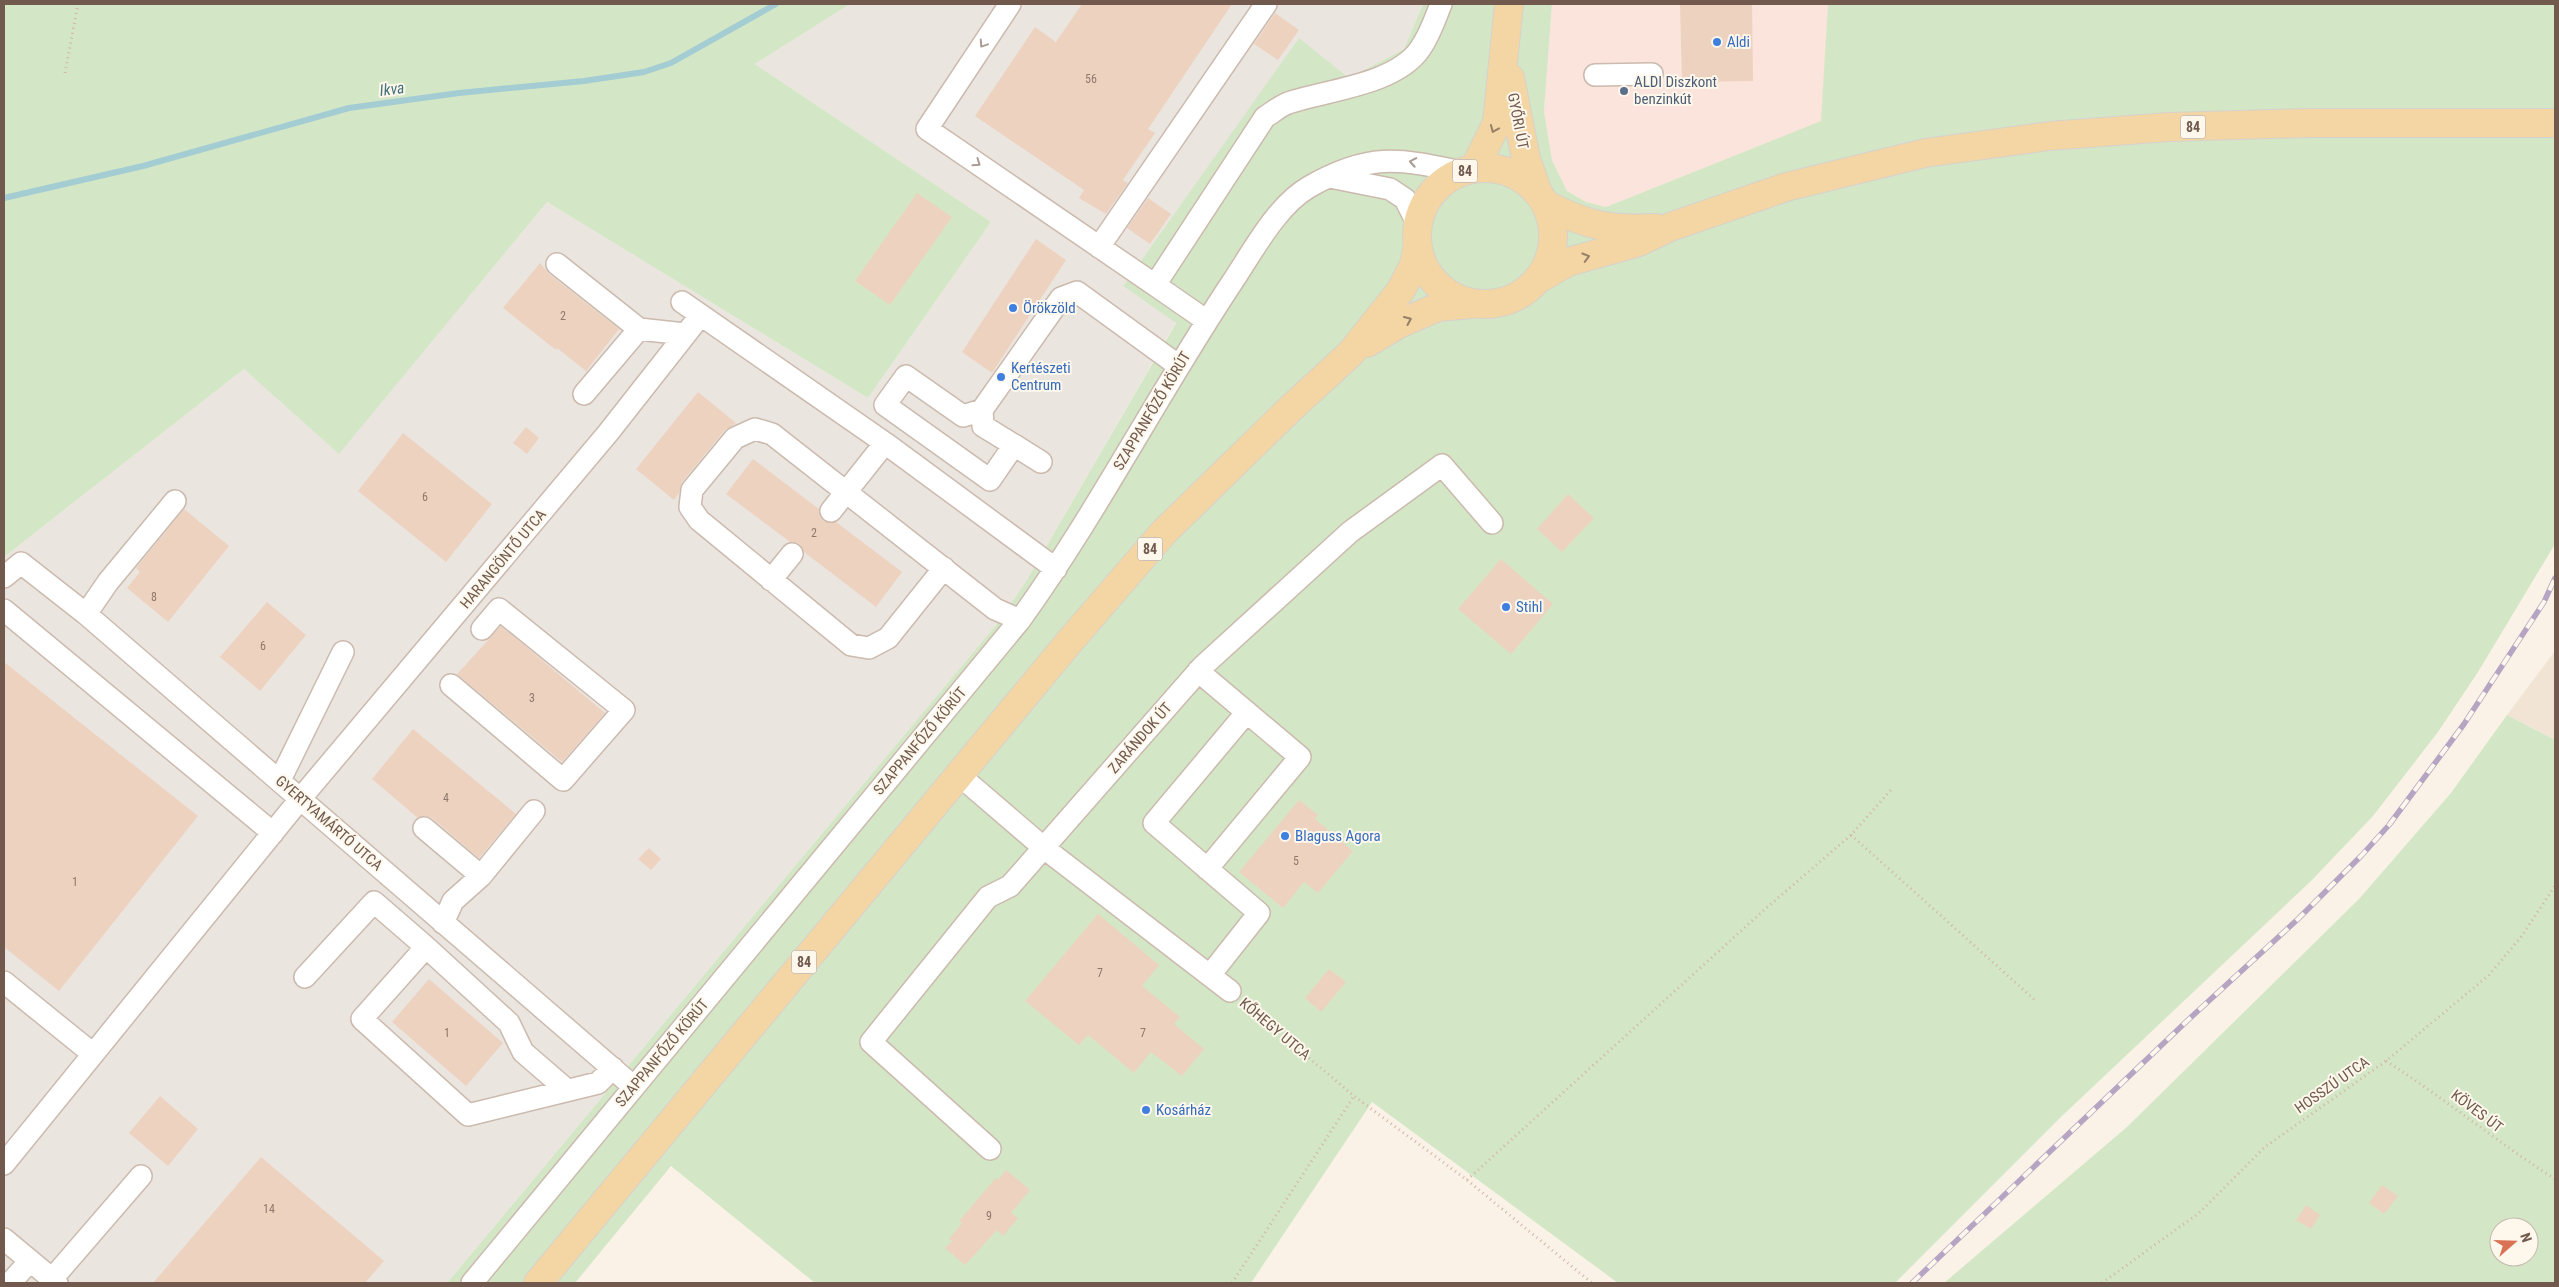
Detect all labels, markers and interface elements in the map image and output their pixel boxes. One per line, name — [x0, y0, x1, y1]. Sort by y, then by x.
place label: Aldi — [1727, 33, 1750, 51]
marker: Aldi — [1711, 36, 1723, 48]
one-way arrow — [980, 39, 989, 48]
house number: 56 — [1085, 72, 1097, 86]
place label: ALDI Diszkont benzinkút — [1634, 73, 1717, 108]
water label: Ikva — [379, 78, 405, 100]
marker: ALDI Diszkont benzinkút — [1618, 85, 1630, 97]
street label: GYŐRI ÚT — [1504, 91, 1532, 151]
road number: 84 — [2180, 115, 2206, 138]
one-way arrow — [1489, 124, 1500, 133]
one-way arrow — [972, 157, 981, 167]
one-way arrow — [1409, 157, 1418, 167]
road number: 84 — [1452, 160, 1478, 182]
one-way arrow — [1581, 252, 1590, 263]
place label: Örökzöld — [1023, 299, 1076, 317]
marker: Örökzöld — [1007, 302, 1019, 314]
house number: 2 — [560, 309, 566, 323]
one-way arrow — [1403, 315, 1412, 326]
street label: SZAPPANFŐZŐ KÖRÚT — [1109, 348, 1195, 474]
place label: Kertészeti Centrum — [1011, 359, 1071, 394]
marker: Kertészeti Centrum — [995, 371, 1007, 383]
house number: 6 — [422, 490, 428, 504]
street label: HARANGÖNTŐ UTCA — [456, 505, 550, 612]
house number: 2 — [811, 526, 817, 540]
road number: 84 — [1138, 538, 1162, 560]
house number: 8 — [151, 590, 157, 604]
place label: Stihl — [1516, 598, 1542, 616]
marker: Stihl — [1500, 601, 1512, 613]
house number: 6 — [260, 639, 266, 653]
street label: SZAPPANFŐZŐ KÖRÚT — [870, 683, 970, 799]
house number: 3 — [529, 691, 535, 705]
street label: ZARÁNDOK ÚT — [1104, 699, 1176, 777]
street label: GYERTYAMÁRTÓ UTCA — [272, 772, 387, 875]
house number: 4 — [443, 791, 449, 805]
place label: Blaguss Agora — [1295, 827, 1381, 845]
marker: Blaguss Agora — [1279, 830, 1291, 842]
house number: 5 — [1293, 854, 1299, 868]
house number: 1 — [72, 875, 78, 889]
road number: 84 — [792, 950, 816, 974]
house number: 7 — [1097, 966, 1103, 980]
street label: KŐHEGY UTCA — [1236, 994, 1314, 1064]
street label: SZAPPANFŐZŐ KÖRÚT — [612, 995, 712, 1111]
house number: 1 — [444, 1026, 450, 1040]
house number: 7 — [1140, 1026, 1146, 1040]
street label: HOSSZÚ UTCA — [2291, 1053, 2373, 1117]
street label: KÖVES ÚT — [2448, 1086, 2507, 1136]
place label: Kosárház — [1156, 1101, 1211, 1119]
marker: Kosárház — [1140, 1104, 1152, 1116]
house number: 14 — [263, 1202, 275, 1216]
house number: 9 — [986, 1209, 992, 1223]
north arrow — [2489, 1217, 2539, 1267]
text: N — [2517, 1231, 2535, 1244]

